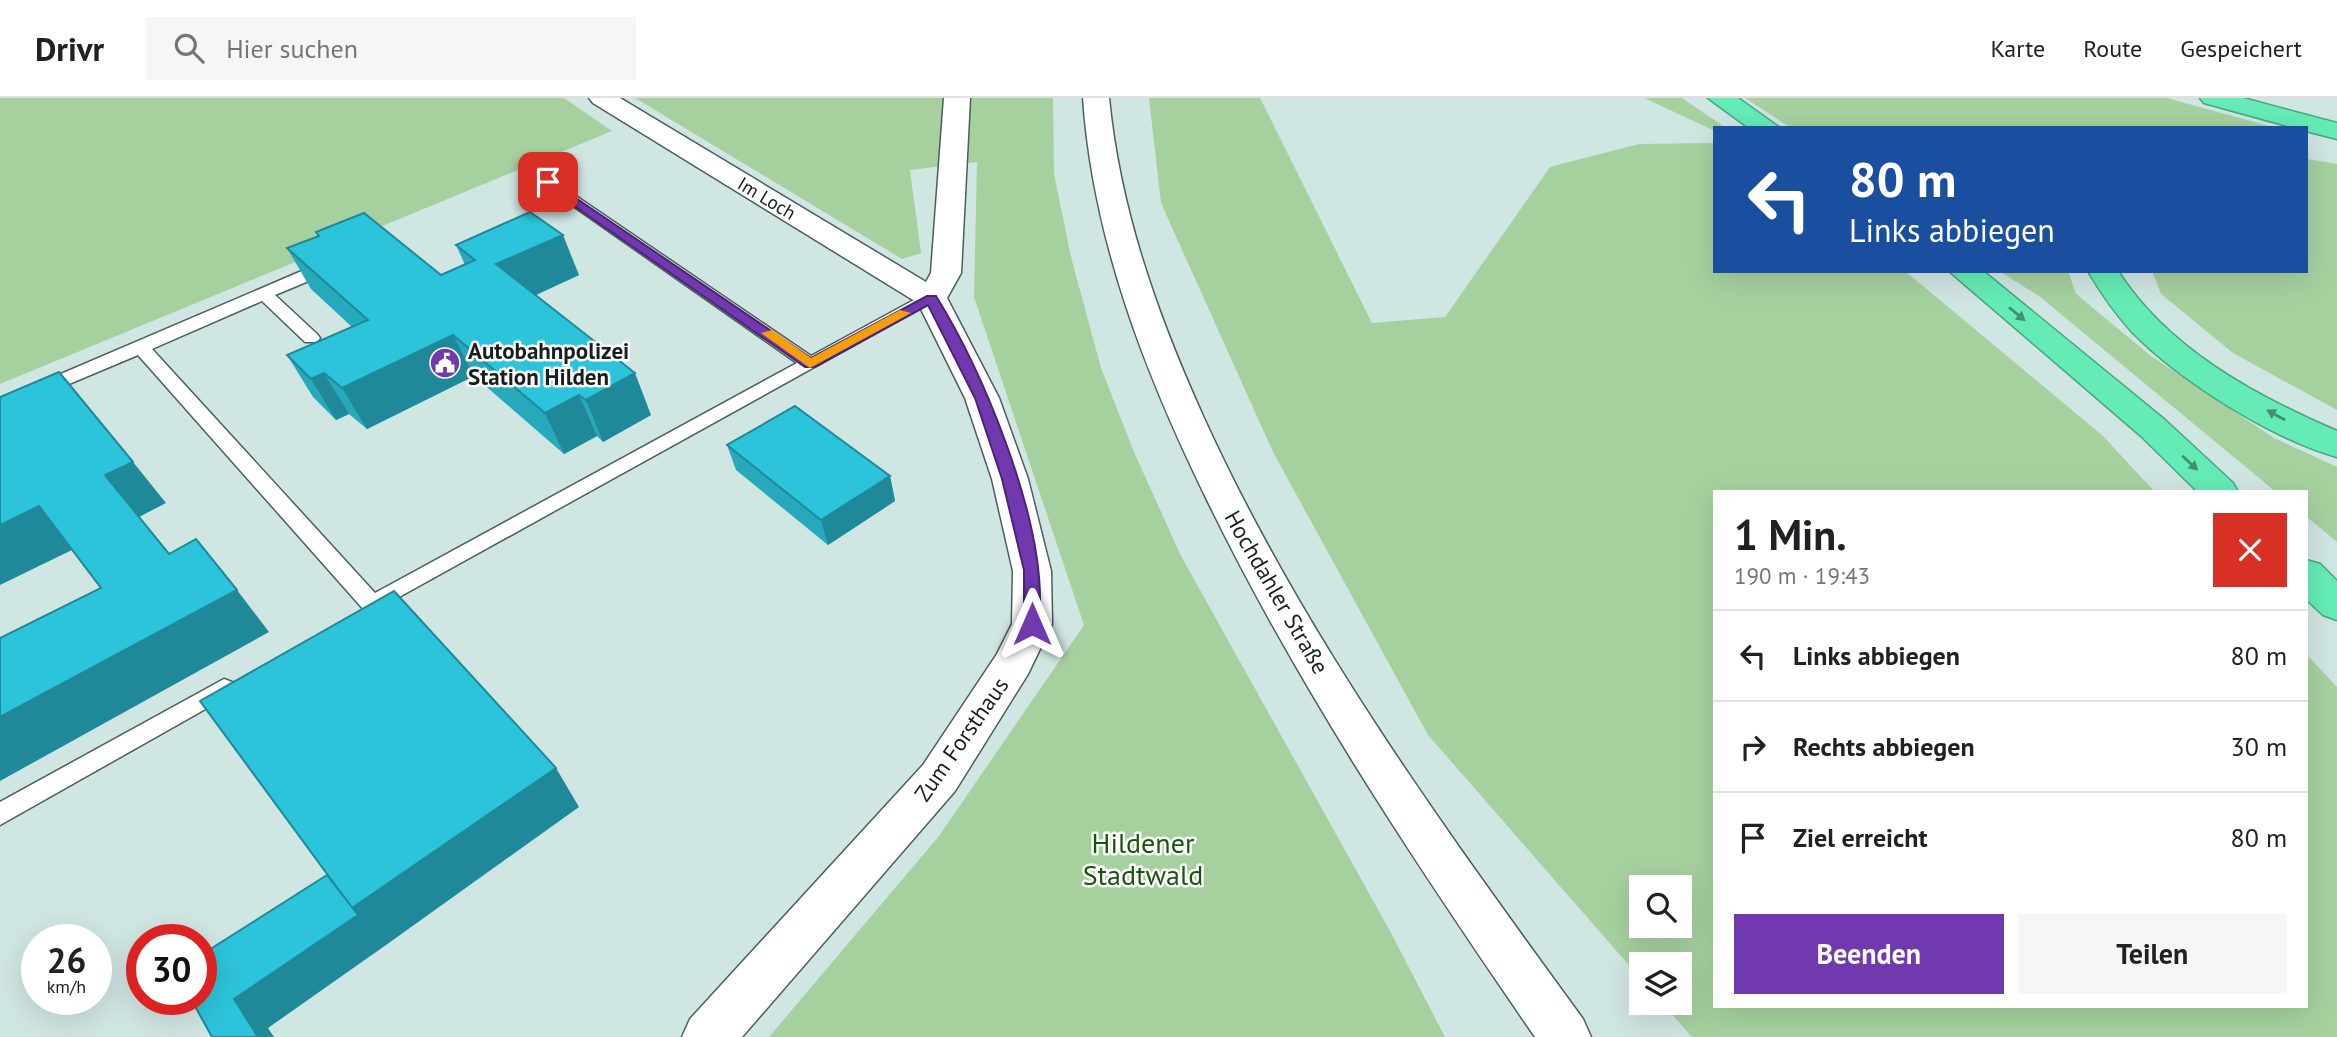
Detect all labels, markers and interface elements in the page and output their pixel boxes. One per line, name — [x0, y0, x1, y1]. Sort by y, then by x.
search box — [146, 17, 636, 80]
text: Drivr — [35, 27, 104, 70]
icon: search — [170, 29, 208, 67]
text: Hier suchen — [226, 32, 358, 65]
text: Karte — [1990, 33, 2045, 64]
text: Route — [2083, 33, 2142, 64]
text: Gespeichert — [2180, 33, 2302, 64]
text: 80 m — [1849, 147, 1956, 211]
pin — [518, 152, 578, 212]
icon: left — [1734, 154, 1825, 245]
icon: arrive — [529, 163, 567, 201]
street label: Im Loch — [733, 171, 801, 225]
text: Links abbiegen — [1849, 209, 2055, 251]
one-way arrow — [2009, 306, 2026, 321]
place label: Autobahnpolizei Station Hilden — [468, 336, 629, 391]
public building icon: Autobahnpolizei Station Hilden — [428, 346, 462, 380]
one-way arrow — [2266, 409, 2286, 421]
one-way arrow — [2181, 454, 2198, 471]
street label: Hochdahler Straße — [1218, 505, 1336, 679]
text: 1 Min. — [1734, 507, 1847, 562]
button: close — [2213, 513, 2287, 587]
text: 190 m · 19:43 — [1734, 561, 1870, 590]
position arrow — [995, 587, 1069, 661]
icon: left — [1734, 637, 1772, 675]
text: Links abbiegen — [1793, 639, 1960, 672]
text: 80 m — [2231, 639, 2287, 672]
street label: Zum Forsthaus — [908, 671, 1014, 807]
icon: right — [1734, 728, 1772, 766]
text: Rechts abbiegen — [1793, 730, 1975, 763]
text: 30 m — [2231, 730, 2287, 763]
icon: arrive — [1734, 819, 1772, 857]
text: Ziel erreicht — [1793, 821, 1928, 854]
text: 80 m — [2231, 821, 2287, 854]
park label: Hildener Stadtwald — [1083, 824, 1203, 893]
map controls — [1629, 875, 1692, 1015]
button: search — [1629, 875, 1692, 938]
button: Beenden — [1734, 914, 2004, 994]
button: Teilen — [2018, 914, 2287, 994]
speed limit sign: 30 — [126, 924, 217, 1015]
text: 26 — [47, 937, 86, 983]
button: layers — [1629, 952, 1692, 1015]
text: km/h — [47, 975, 86, 998]

